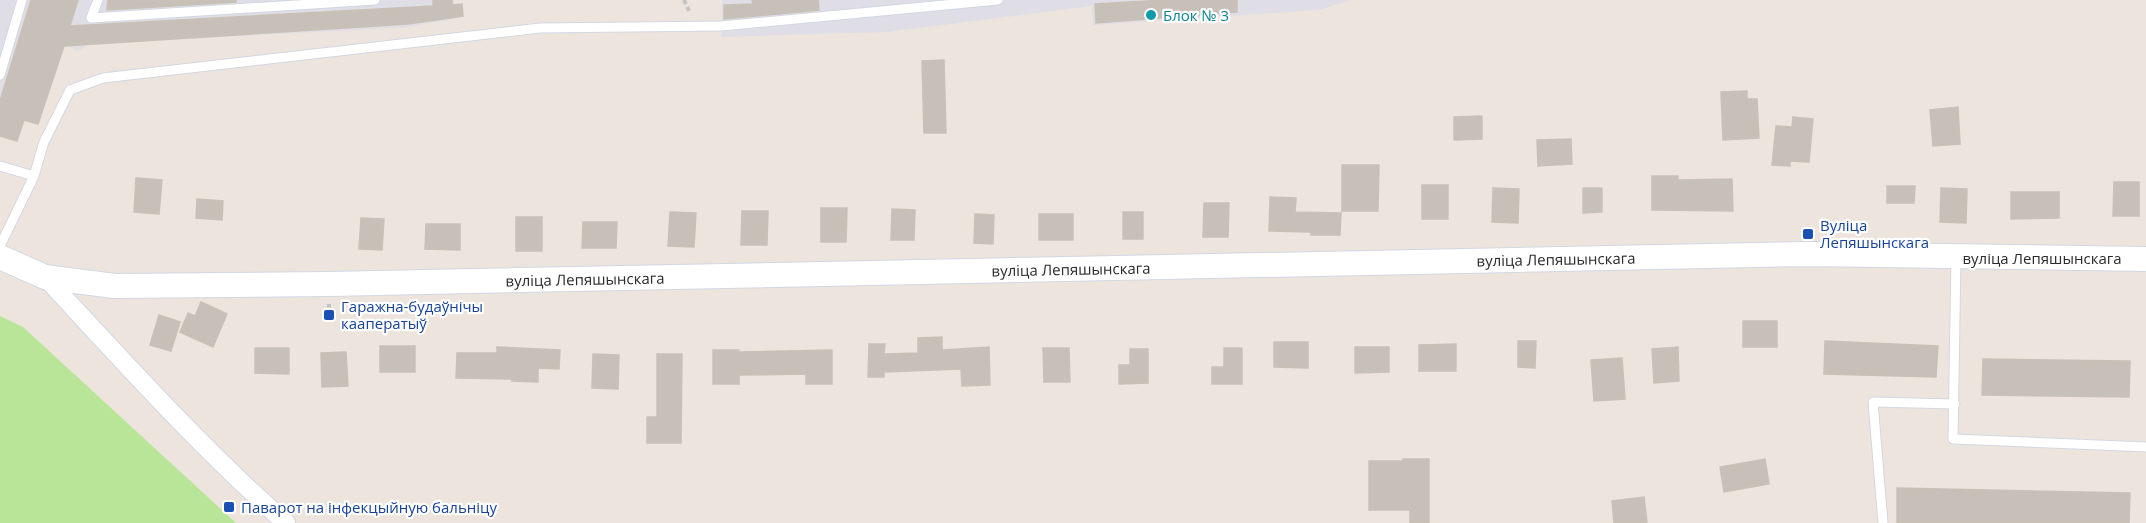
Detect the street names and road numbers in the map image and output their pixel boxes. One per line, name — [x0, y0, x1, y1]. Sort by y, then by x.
street label: вуліца Лепяшынскага — [1476, 248, 1636, 270]
street label: вуліца Лепяшынскага — [1962, 248, 2122, 268]
street label: вуліца Лепяшынскага — [991, 258, 1151, 280]
street label: вуліца Лепяшынскага — [505, 268, 665, 290]

